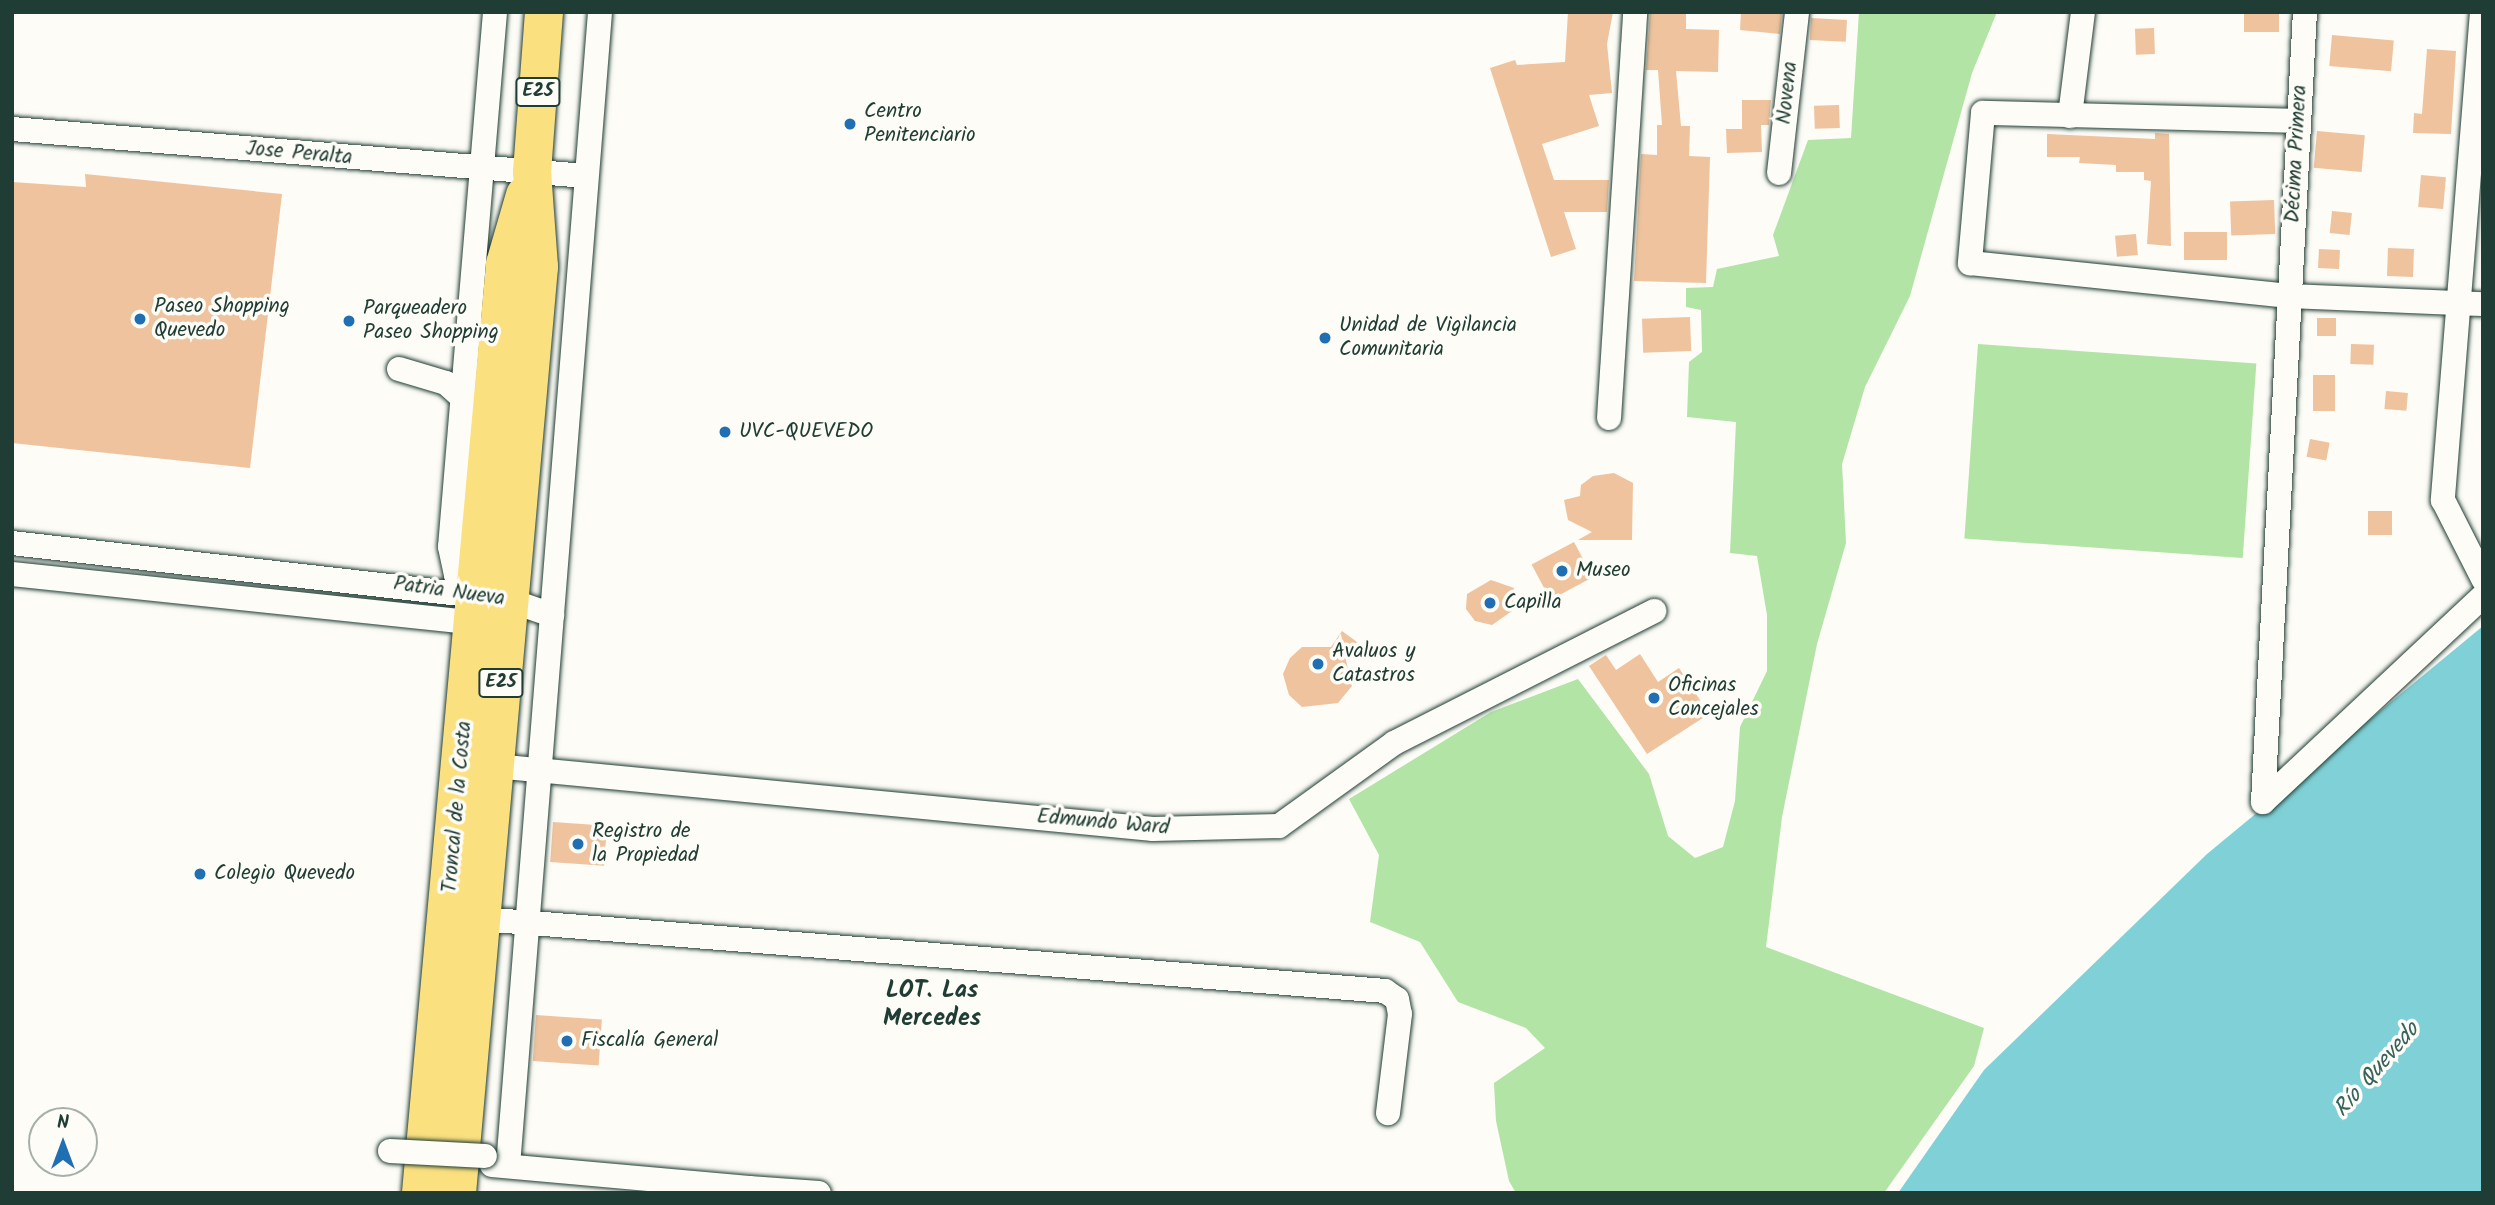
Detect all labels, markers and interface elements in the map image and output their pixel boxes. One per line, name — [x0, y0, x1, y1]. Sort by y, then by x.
street label: Novena — [1772, 60, 1804, 126]
road number: E25 — [515, 76, 561, 108]
street label: Décima Primera — [2281, 84, 2313, 224]
place label: Centro Penitenciario — [864, 99, 975, 149]
marker: Centro Penitenciario — [842, 116, 858, 132]
street label: Jose Peralta — [245, 137, 353, 171]
place label: Paseo Shopping Quevedo — [154, 294, 290, 344]
place label: Parqueadero Paseo Shopping — [363, 296, 499, 346]
marker: Paseo Shopping Quevedo — [132, 311, 148, 327]
marker: Parqueadero Paseo Shopping — [341, 313, 357, 329]
place label: Unidad de Vigilancia Comunitaria — [1339, 313, 1517, 363]
marker: Unidad de Vigilancia Comunitaria — [1317, 330, 1333, 346]
place label: UVC-QUEVEDO — [739, 419, 873, 445]
marker: UVC-QUEVEDO — [717, 424, 733, 440]
place label: Museo — [1576, 558, 1631, 584]
marker: Museo — [1554, 563, 1570, 579]
street label: Patria Nueva — [392, 572, 506, 612]
place label: Capilla — [1504, 590, 1562, 616]
marker: Capilla — [1482, 595, 1498, 611]
place label: Avaluos y Catastros — [1332, 639, 1415, 689]
marker: Avaluos y Catastros — [1310, 656, 1326, 672]
road number: E25 — [478, 668, 524, 698]
place label: Oficinas Concejales — [1668, 673, 1759, 723]
marker: Oficinas Concejales — [1646, 690, 1662, 706]
street label: Troncal de la Costa — [438, 720, 478, 894]
street label: Edmundo Ward — [1036, 805, 1170, 841]
place label: Registro de la Propiedad — [592, 819, 699, 869]
marker: Registro de la Propiedad — [570, 836, 586, 852]
place label: Colegio Quevedo — [214, 861, 355, 887]
marker: Colegio Quevedo — [192, 866, 208, 882]
district label: LOT. Las Mercedes — [883, 977, 981, 1033]
water label: Río Quevedo — [2328, 1017, 2426, 1123]
place label: Fiscalía General — [581, 1028, 718, 1054]
marker: Fiscalía General — [559, 1033, 575, 1049]
north arrow — [28, 1107, 98, 1177]
text: N — [57, 1108, 69, 1138]

